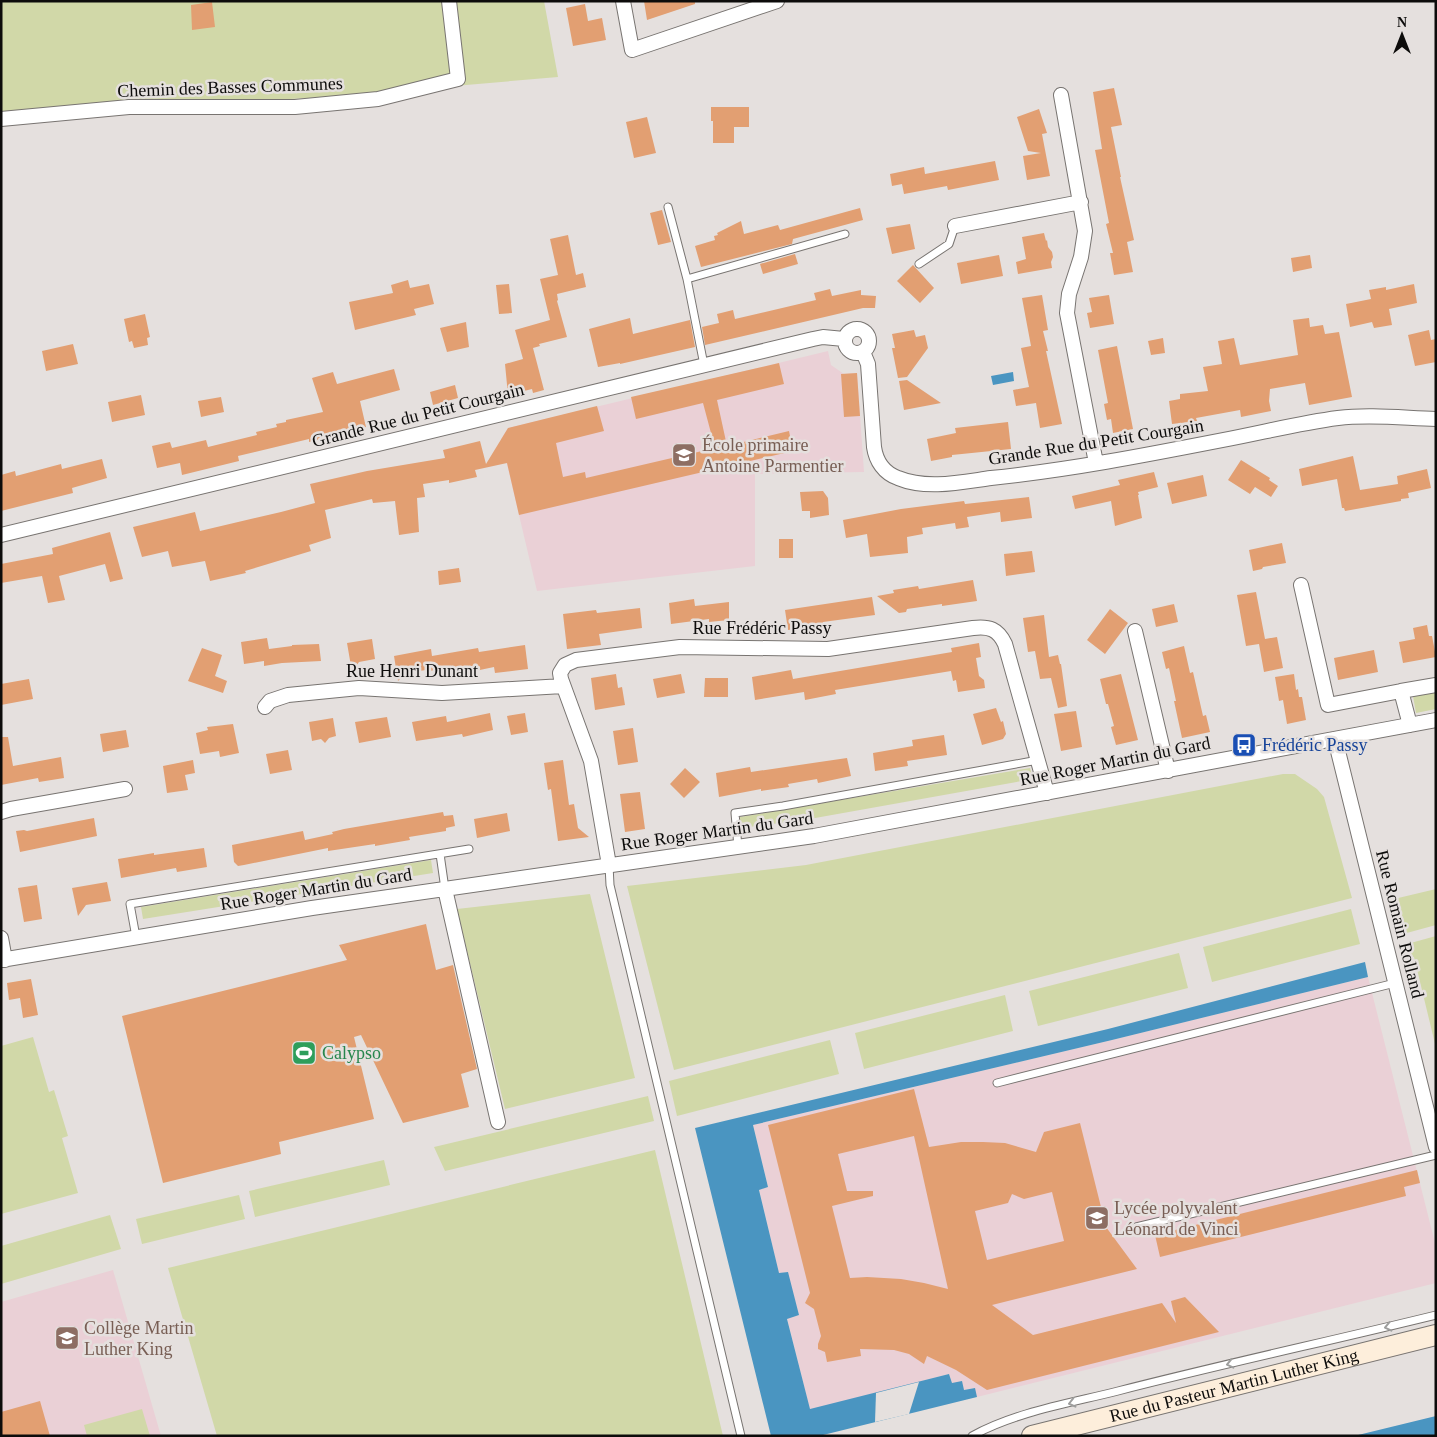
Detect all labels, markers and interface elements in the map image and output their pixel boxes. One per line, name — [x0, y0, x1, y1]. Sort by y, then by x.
north arrow — [1377, 10, 1427, 60]
text: N — [1397, 15, 1407, 30]
street label: Chemin des Basses Communes — [117, 73, 343, 101]
street label: Grande Rue du Petit Courgain — [310, 379, 526, 451]
street label: Grande Rue du Petit Courgain — [987, 415, 1205, 469]
place label: École primaire Antoine Parmentier — [702, 434, 843, 476]
school or university icon: École primaire Antoine Parmentier — [671, 442, 697, 468]
street label: Rue Frédéric Passy — [693, 618, 831, 638]
street label: Rue Henri Dunant — [346, 661, 478, 681]
bus stop icon: Frédéric Passy — [1231, 732, 1257, 758]
street label: Rue Roger Martin du Gard — [1018, 733, 1212, 789]
place label: Frédéric Passy — [1262, 735, 1367, 755]
street label: Rue Roger Martin du Gard — [620, 808, 814, 854]
street label: Rue Romain Rolland — [1372, 848, 1428, 1000]
street label: Rue Roger Martin du Gard — [219, 864, 413, 914]
sports icon: Calypso — [291, 1040, 317, 1066]
place label: Calypso — [322, 1043, 381, 1063]
place label: Lycée polyvalent Léonard de Vinci — [1114, 1198, 1239, 1239]
school or university icon: Lycée polyvalent Léonard de Vinci — [1084, 1205, 1110, 1231]
place label: Collège Martin Luther King — [84, 1318, 193, 1359]
one-way arrow — [1384, 1321, 1393, 1332]
school or university icon: Collège Martin Luther King — [54, 1325, 80, 1351]
street label: Rue du Pasteur Martin Luther King — [1107, 1345, 1360, 1426]
one-way arrow — [1226, 1358, 1235, 1369]
one-way arrow — [1068, 1397, 1077, 1408]

